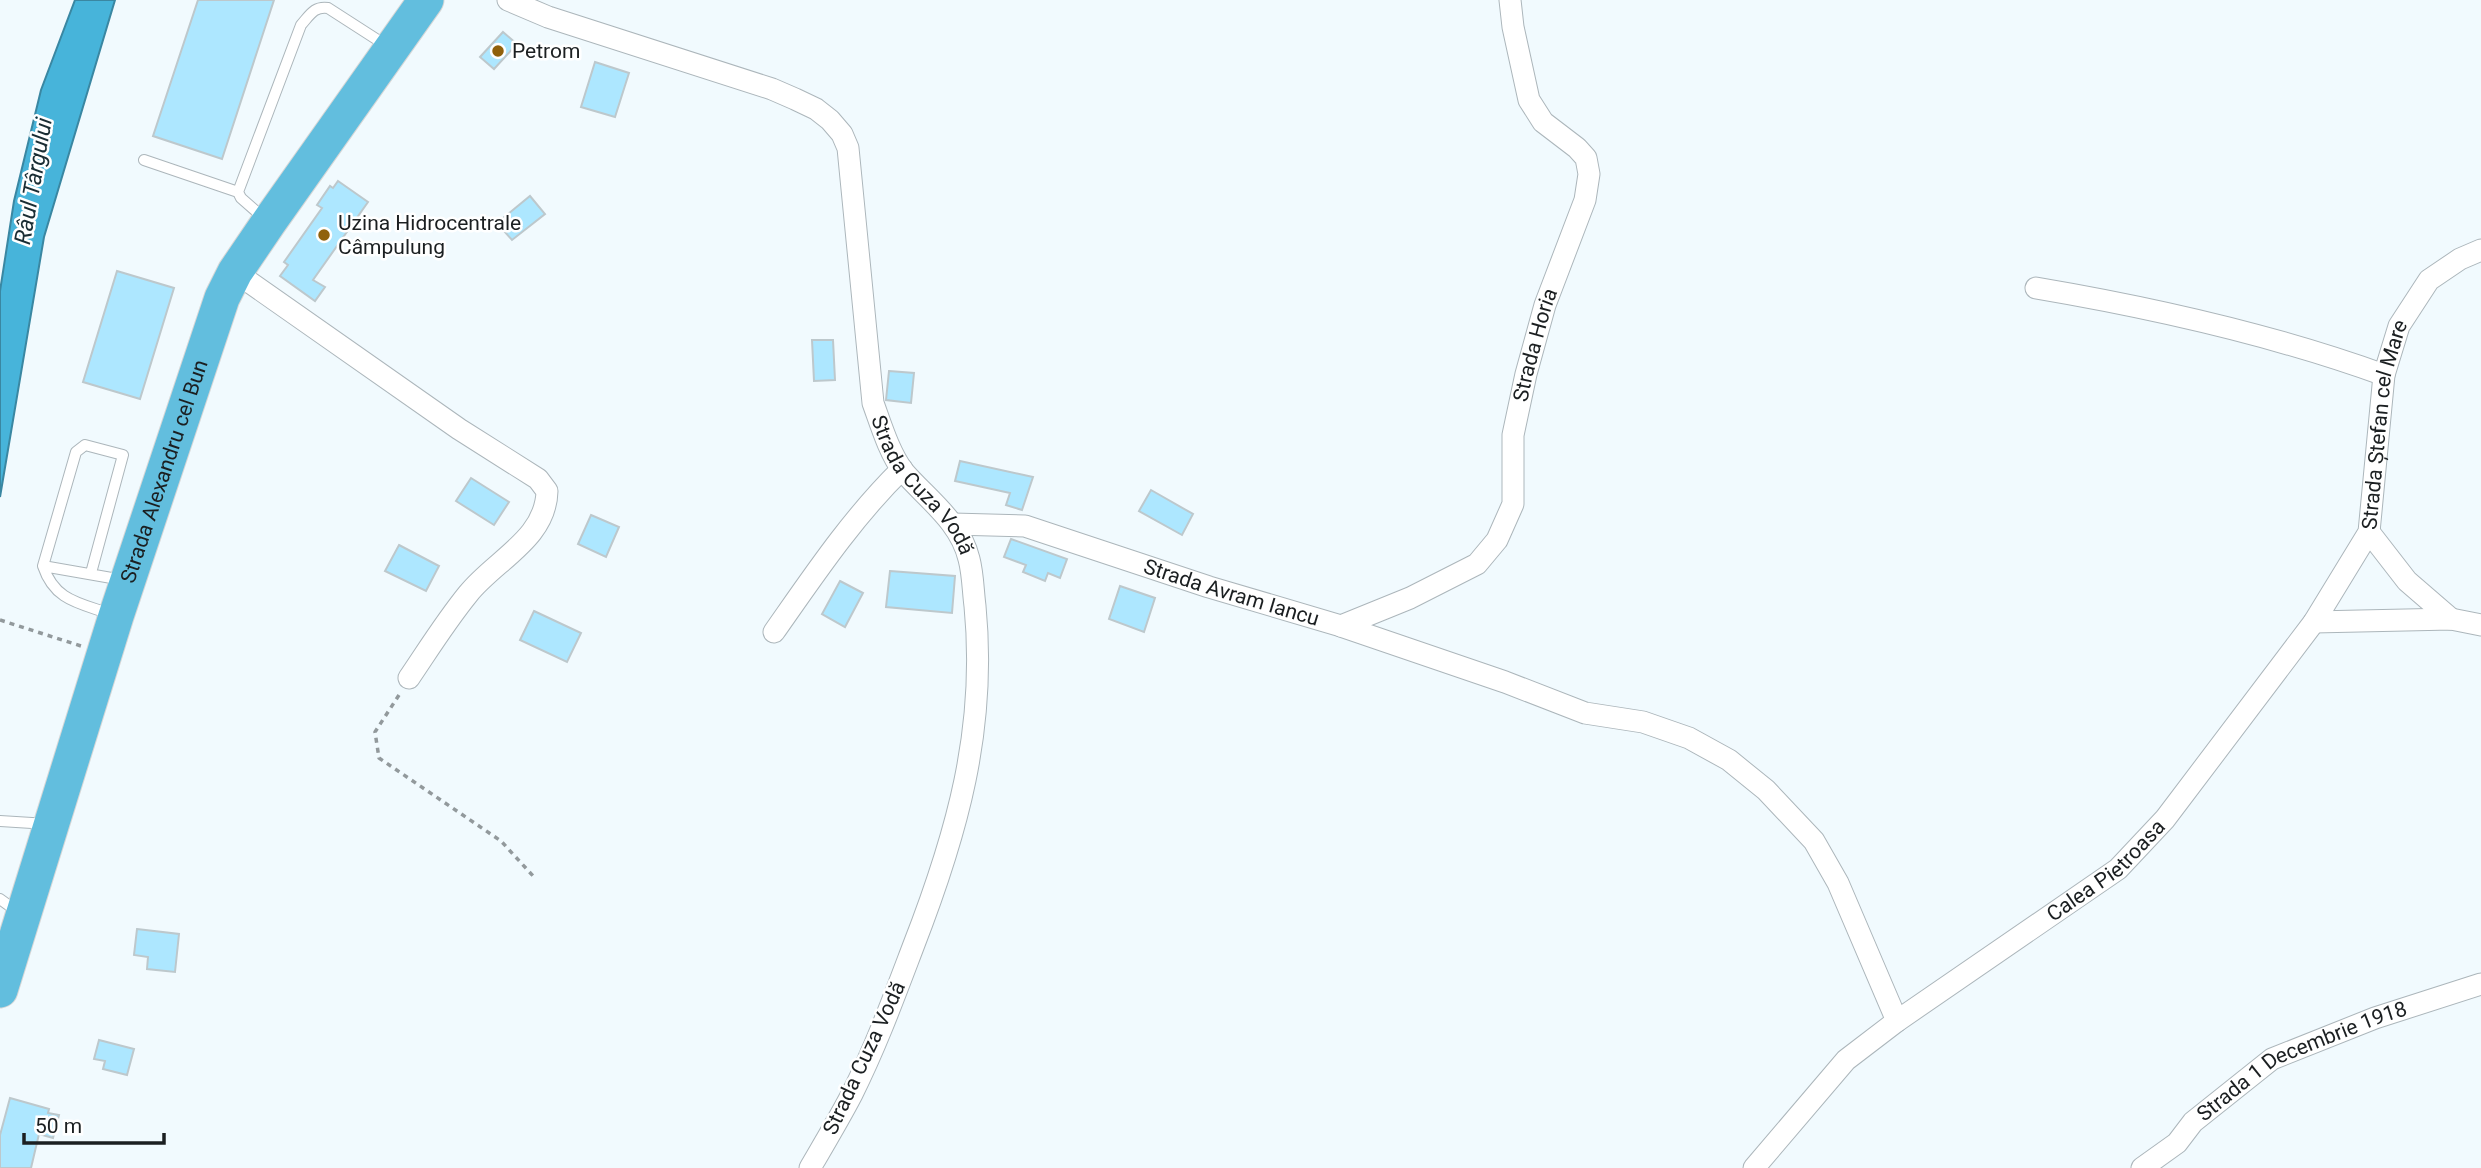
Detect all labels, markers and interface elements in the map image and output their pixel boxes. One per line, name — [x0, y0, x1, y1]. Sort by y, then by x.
place label: Petrom — [512, 39, 580, 63]
marker: Petrom — [490, 43, 506, 59]
water label: Râul Târgului — [9, 115, 58, 247]
place label: Uzina Hidrocentrale Câmpulung — [338, 211, 521, 259]
marker: Uzina Hidrocentrale Câmpulung — [316, 227, 332, 243]
street label: Strada Horia — [1508, 285, 1562, 404]
street label: Strada Ștefan cel Mare — [2357, 315, 2412, 531]
street label: Strada Alexandru cel Bun — [116, 357, 213, 586]
street label: Strada Cuza Vodă — [866, 412, 979, 558]
street label: Strada Avram Iancu — [1141, 554, 1322, 631]
street label: Calea Pietroasa — [2042, 815, 2170, 926]
street label: Strada Cuza Vodă — [818, 978, 910, 1138]
street label: Strada 1 Decembrie 1918 — [2192, 997, 2410, 1126]
scale bar — [24, 1102, 164, 1146]
text: 50 m — [35, 1114, 82, 1138]

